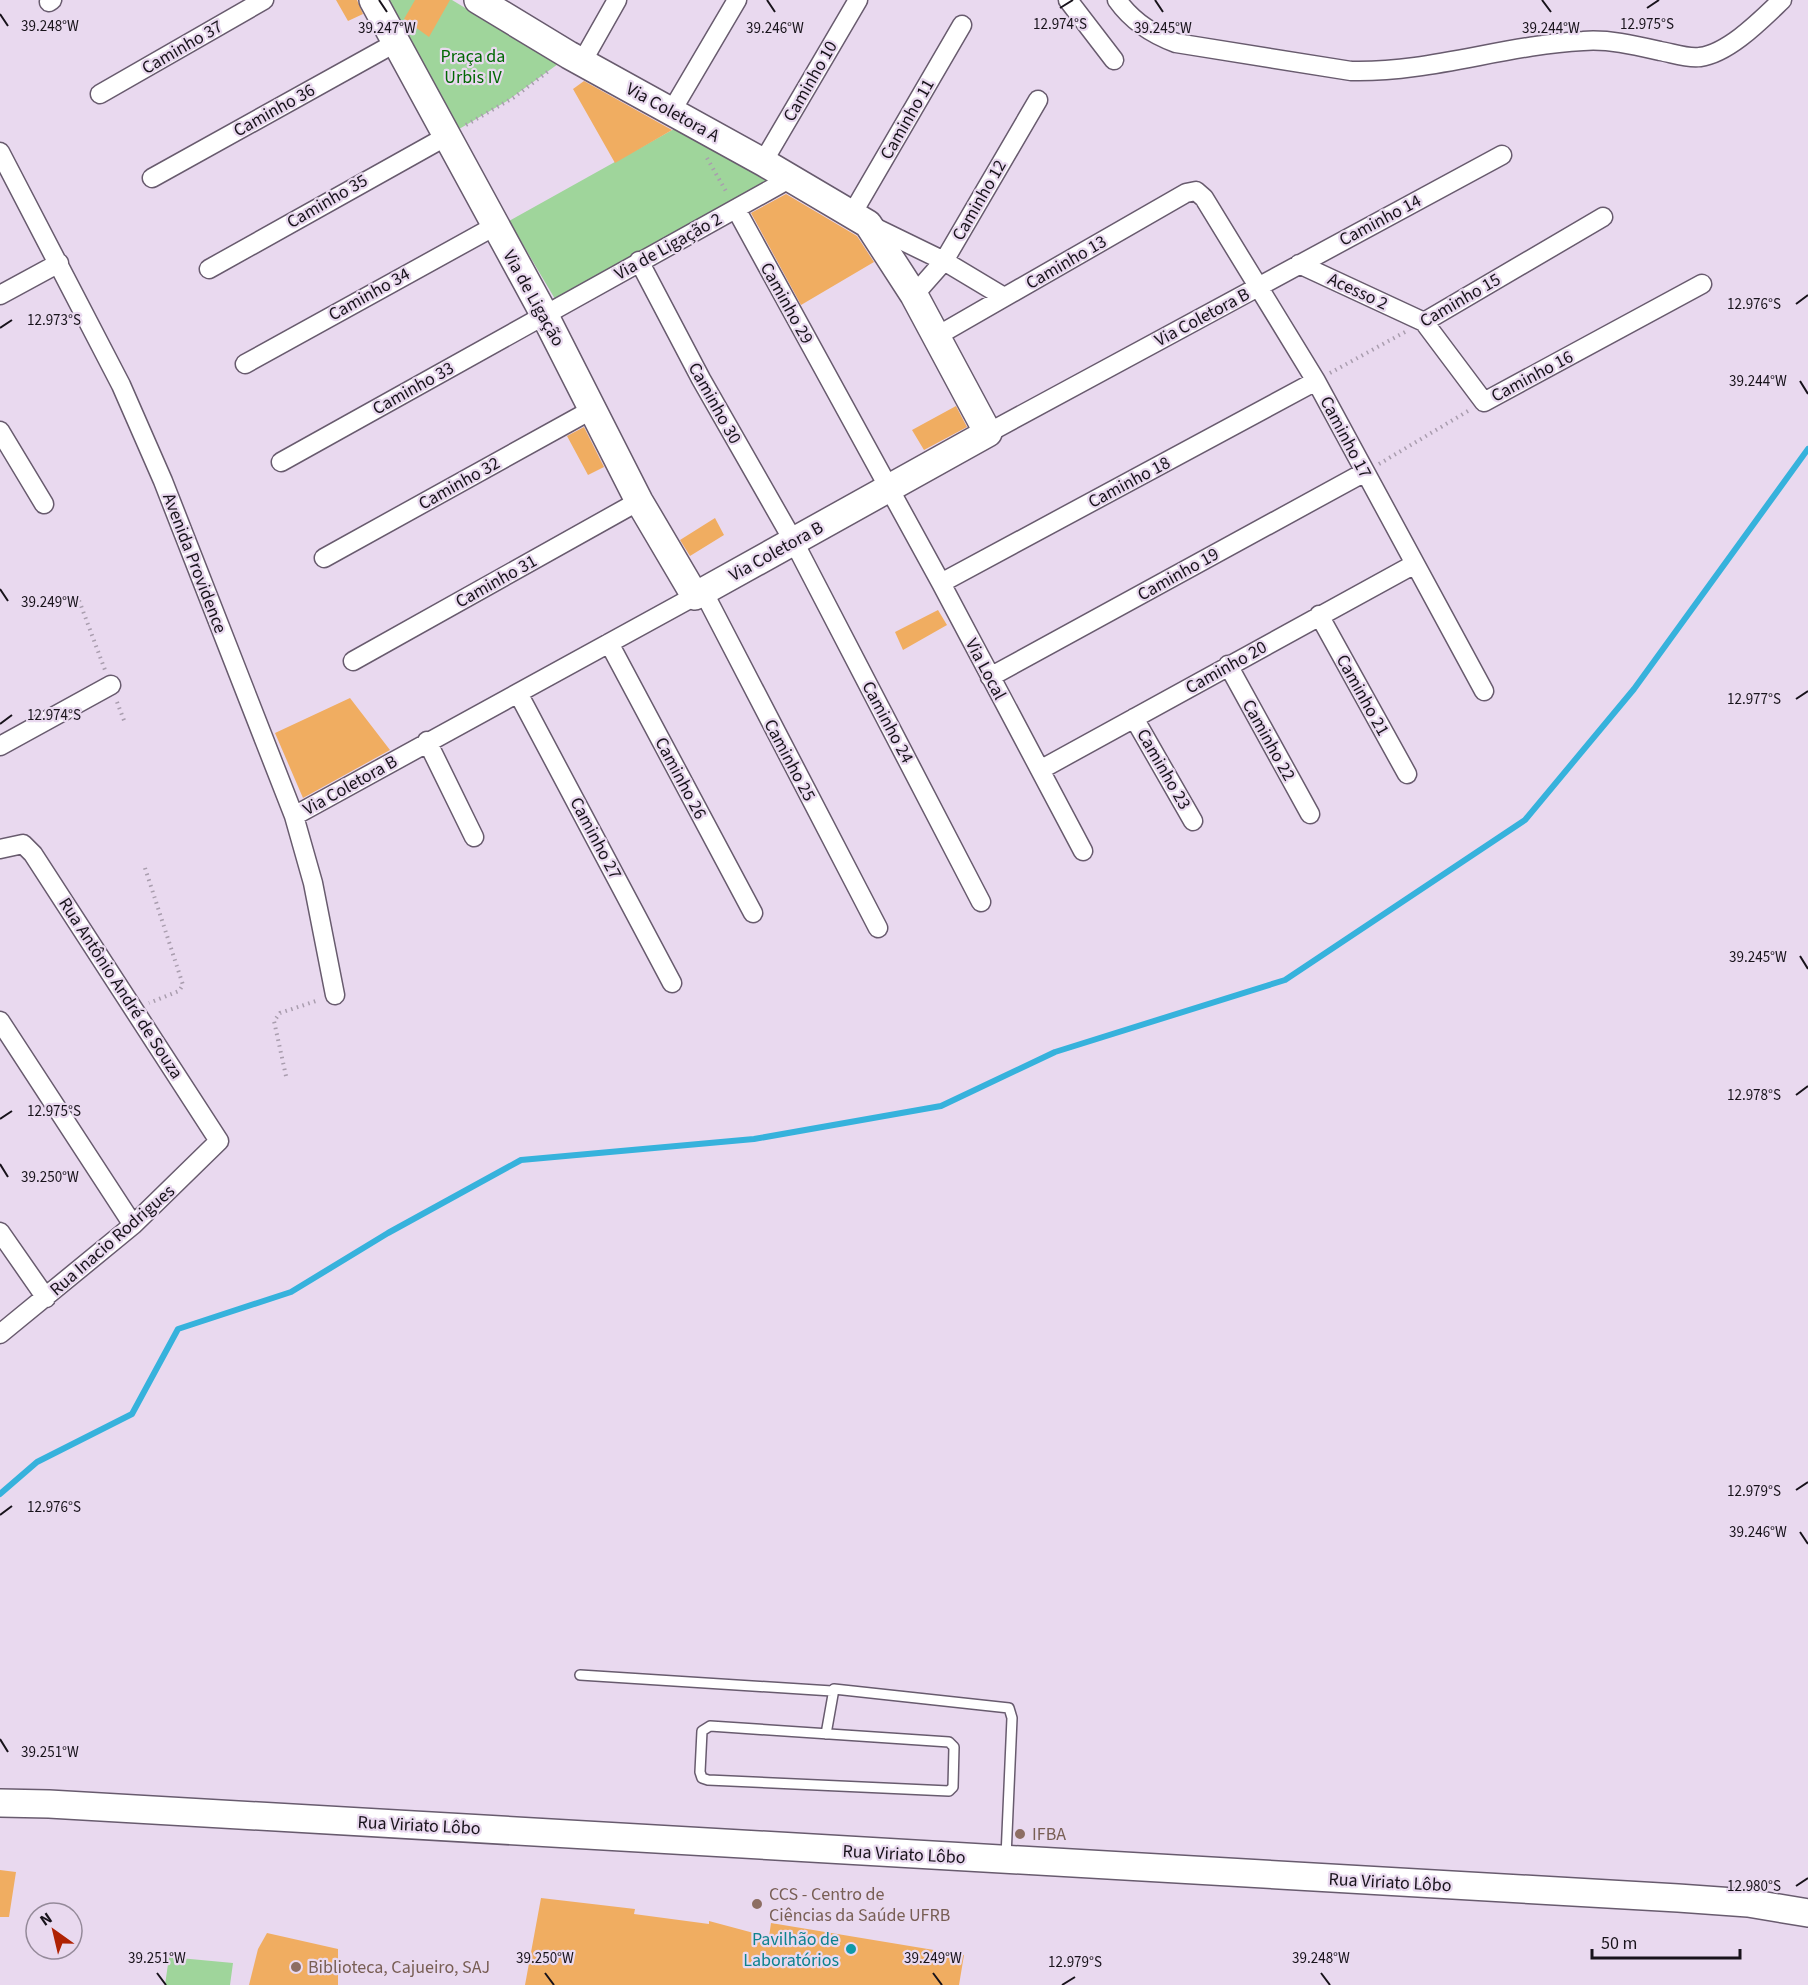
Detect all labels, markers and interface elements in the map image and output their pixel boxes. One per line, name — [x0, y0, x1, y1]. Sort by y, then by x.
street label: Caminho 37 — [137, 14, 227, 81]
text: 12.974°S — [1033, 14, 1087, 35]
text: 12.975°S — [1620, 14, 1674, 35]
text: 39.248°W — [21, 16, 79, 37]
text: 39.247°W — [358, 18, 416, 39]
text: 39.246°W — [746, 18, 804, 39]
text: 39.245°W — [1134, 18, 1192, 39]
text: 39.244°W — [1522, 18, 1580, 39]
street label: Caminho 10 — [777, 36, 844, 126]
park label: Praça da Urbis IV — [441, 44, 505, 90]
street label: Caminho 11 — [874, 74, 941, 164]
street label: Via Coletora A — [621, 76, 724, 149]
street label: Caminho 36 — [229, 78, 320, 143]
street label: Caminho 12 — [946, 155, 1013, 245]
street label: Caminho 35 — [282, 168, 372, 235]
street label: Caminho 14 — [1335, 188, 1426, 253]
street label: Via de Ligação 2 — [610, 207, 727, 286]
street label: Caminho 13 — [1021, 229, 1111, 296]
street label: Via de Ligação — [497, 245, 570, 351]
street label: Caminho 29 — [754, 258, 819, 349]
street label: Caminho 34 — [324, 262, 415, 327]
street label: Acesso 2 — [1324, 267, 1392, 316]
street label: Caminho 15 — [1415, 267, 1505, 334]
street label: Via Coletora B — [1150, 282, 1254, 353]
text: 12.976°S — [1727, 294, 1781, 315]
text: 12.973°S — [27, 310, 81, 331]
street label: Caminho 16 — [1487, 344, 1578, 409]
street label: Caminho 33 — [368, 356, 459, 421]
street label: Caminho 30 — [682, 358, 747, 449]
text: 39.244°W — [1729, 371, 1787, 392]
street label: Caminho 17 — [1313, 392, 1378, 483]
street label: Caminho 18 — [1084, 450, 1175, 515]
street label: Caminho 32 — [414, 451, 505, 516]
street label: Avenida Providence — [156, 490, 233, 637]
street label: Via Coletora B — [725, 515, 828, 588]
street label: Caminho 19 — [1133, 542, 1224, 607]
street label: Caminho 31 — [451, 549, 541, 614]
text: 39.249°W — [21, 592, 79, 613]
street label: Via Local — [959, 634, 1012, 704]
street label: Caminho 20 — [1181, 635, 1272, 700]
street label: Caminho 21 — [1330, 650, 1395, 740]
street label: Caminho 24 — [855, 677, 920, 768]
text: 12.977°S — [1727, 689, 1781, 710]
street label: Caminho 22 — [1236, 695, 1301, 786]
text: 12.974°S — [27, 705, 81, 726]
street label: Caminho 25 — [757, 715, 822, 806]
street label: Caminho 23 — [1130, 724, 1197, 814]
street label: Caminho 26 — [648, 733, 713, 824]
street label: Via Coletora B — [299, 749, 402, 822]
street label: Caminho 27 — [563, 793, 628, 884]
street label: Rua Antônio André de Souza — [52, 893, 189, 1084]
text: 39.245°W — [1729, 947, 1787, 968]
text: 12.978°S — [1727, 1085, 1781, 1106]
text: 12.975°S — [27, 1101, 81, 1122]
text: 39.250°W — [21, 1167, 79, 1188]
street label: Rua Inacio Rodrigues — [44, 1179, 180, 1302]
text: 12.979°S — [1727, 1481, 1781, 1502]
text: 12.976°S — [27, 1497, 81, 1518]
text: 39.246°W — [1729, 1522, 1787, 1543]
text: 39.251°W — [21, 1742, 79, 1763]
street label: Rua Viriato Lôbo — [357, 1810, 481, 1841]
place label: IFBA — [1032, 1822, 1066, 1847]
marker: IFBA — [1013, 1827, 1027, 1841]
street label: Rua Viriato Lôbo — [842, 1839, 966, 1870]
street label: Rua Viriato Lôbo — [1328, 1867, 1452, 1898]
text: 12.980°S — [1727, 1876, 1781, 1897]
place label: CCS - Centro de Ciências da Saúde UFRB — [769, 1882, 950, 1928]
marker: CCS - Centro de Ciências da Saúde UFRB — [750, 1897, 764, 1911]
north arrow — [24, 1901, 84, 1961]
text: N — [36, 1907, 57, 1931]
scale bar — [1592, 1922, 1740, 1960]
place label: Pavilhão de Laboratórios — [743, 1927, 839, 1973]
text: 50 m — [1601, 1931, 1637, 1956]
marker: Pavilhão de Laboratórios — [844, 1942, 858, 1956]
text: 39.251°W — [128, 1948, 186, 1969]
text: 39.250°W — [516, 1948, 574, 1969]
text: 39.249°W — [904, 1948, 962, 1969]
text: 39.248°W — [1292, 1948, 1350, 1969]
text: 12.979°S — [1048, 1952, 1102, 1973]
place label: Biblioteca, Cajueiro, SAJ — [308, 1955, 490, 1980]
marker: Biblioteca, Cajueiro, SAJ — [289, 1960, 303, 1974]

